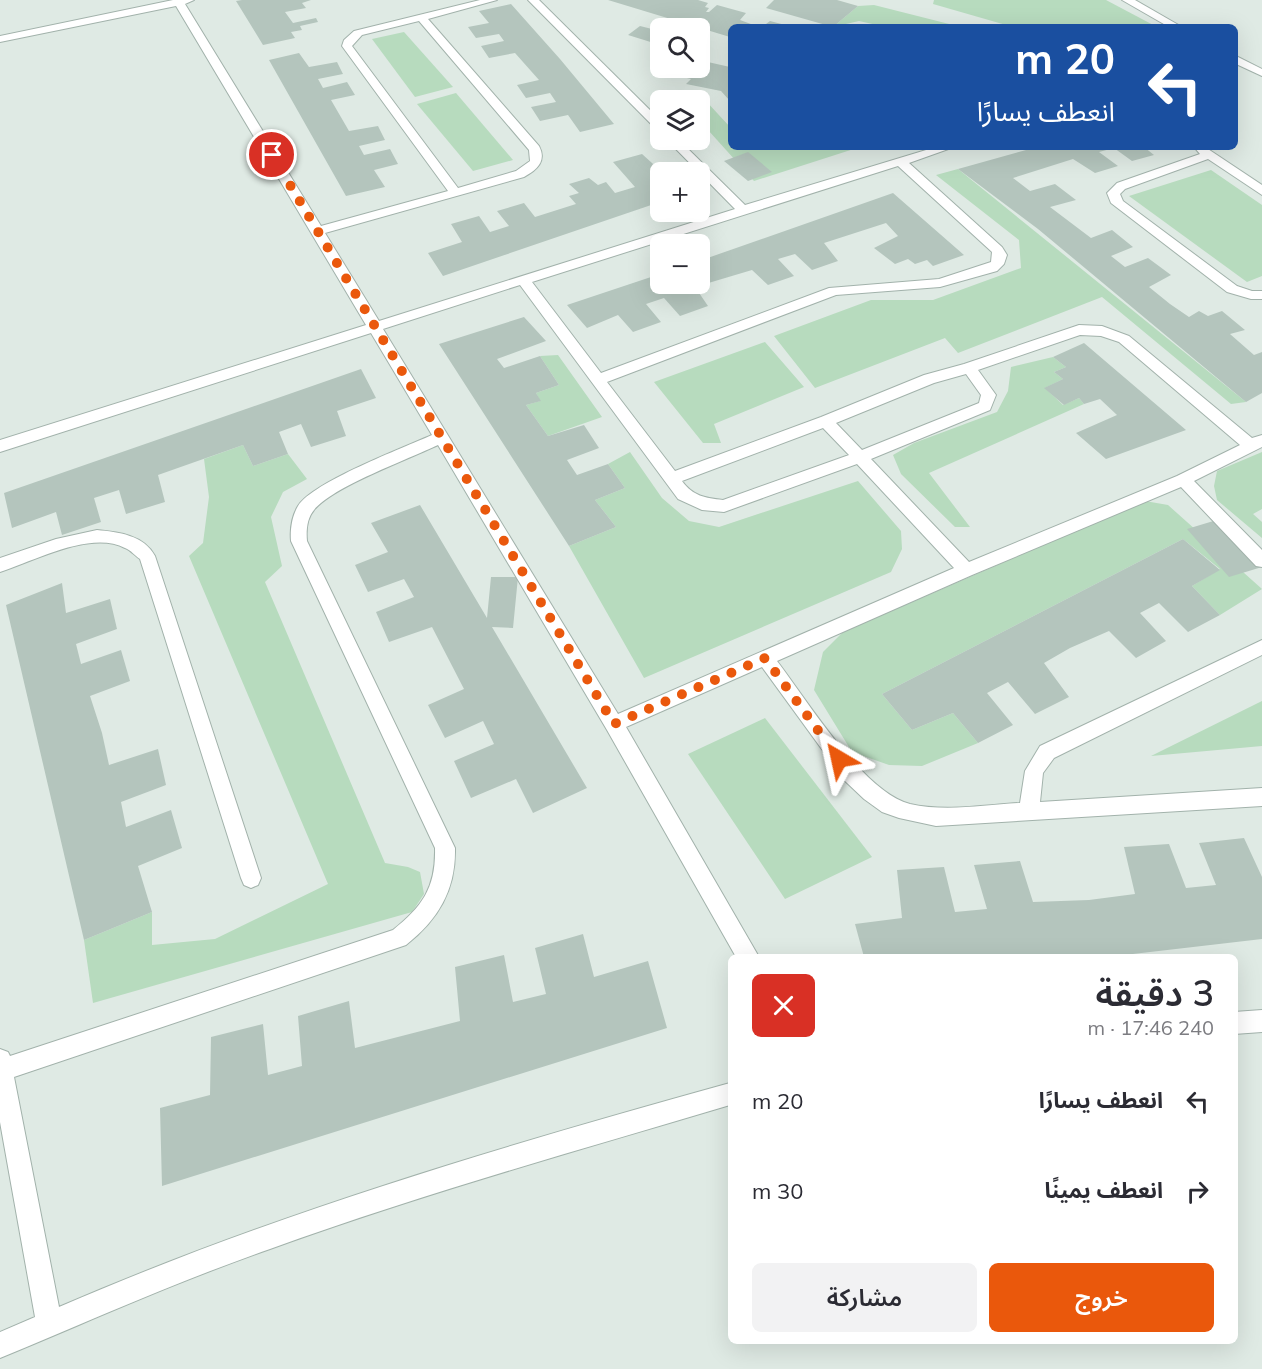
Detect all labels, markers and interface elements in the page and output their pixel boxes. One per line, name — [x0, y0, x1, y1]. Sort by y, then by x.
map controls — [650, 18, 710, 294]
button: search — [650, 18, 710, 78]
text: 20 m — [1015, 32, 1115, 85]
icon: left — [1136, 48, 1214, 126]
button: layers — [650, 90, 710, 150]
text: انعطف يسارًا — [977, 94, 1115, 128]
pin — [246, 129, 297, 180]
icon: arrive — [255, 138, 288, 171]
button: + — [650, 162, 710, 222]
button: − — [650, 234, 710, 294]
position arrow — [807, 727, 871, 791]
text: 3 دقيقة — [1095, 970, 1214, 1015]
button: close — [752, 974, 815, 1037]
text: 240 m · 17:46 — [1088, 1015, 1214, 1040]
icon: left — [1181, 1085, 1214, 1118]
text: انعطف يسارًا — [1039, 1086, 1163, 1114]
text: 20 m — [752, 1087, 803, 1115]
icon: right — [1181, 1175, 1214, 1208]
text: انعطف يمينًا — [1044, 1176, 1163, 1204]
text: 30 m — [752, 1177, 803, 1205]
button: مشاركة — [752, 1263, 977, 1332]
button: خروج — [989, 1263, 1214, 1332]

